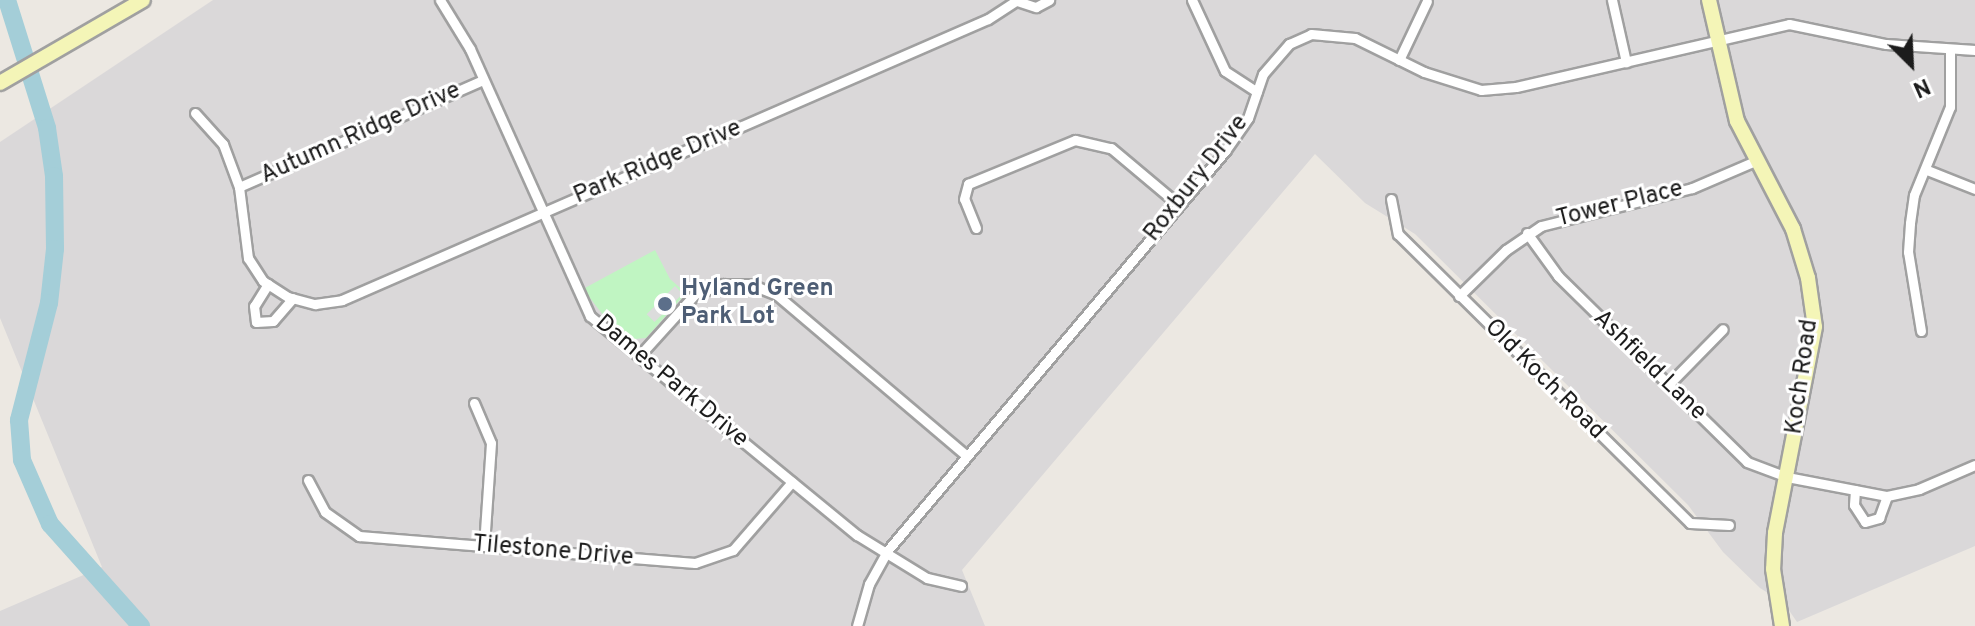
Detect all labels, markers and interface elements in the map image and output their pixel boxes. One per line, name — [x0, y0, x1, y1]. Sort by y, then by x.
north arrow — [1871, 24, 1951, 104]
text: N — [1908, 71, 1934, 102]
street label: Autumn Ridge Drive — [256, 77, 466, 191]
street label: Roxbury Drive — [1139, 110, 1255, 248]
street label: Park Ridge Drive — [570, 115, 746, 211]
street label: Tower Place — [1554, 175, 1686, 235]
place label: Hyland Green Park Lot — [681, 276, 834, 332]
marker: Hyland Green Park Lot — [656, 295, 674, 313]
street label: Ashfield Lane — [1586, 305, 1712, 427]
street label: Dames Park Drive — [589, 310, 753, 454]
street label: Old Koch Road — [1478, 314, 1610, 446]
street label: Koch Road — [1781, 318, 1825, 436]
street label: Tilestone Drive — [471, 531, 635, 573]

